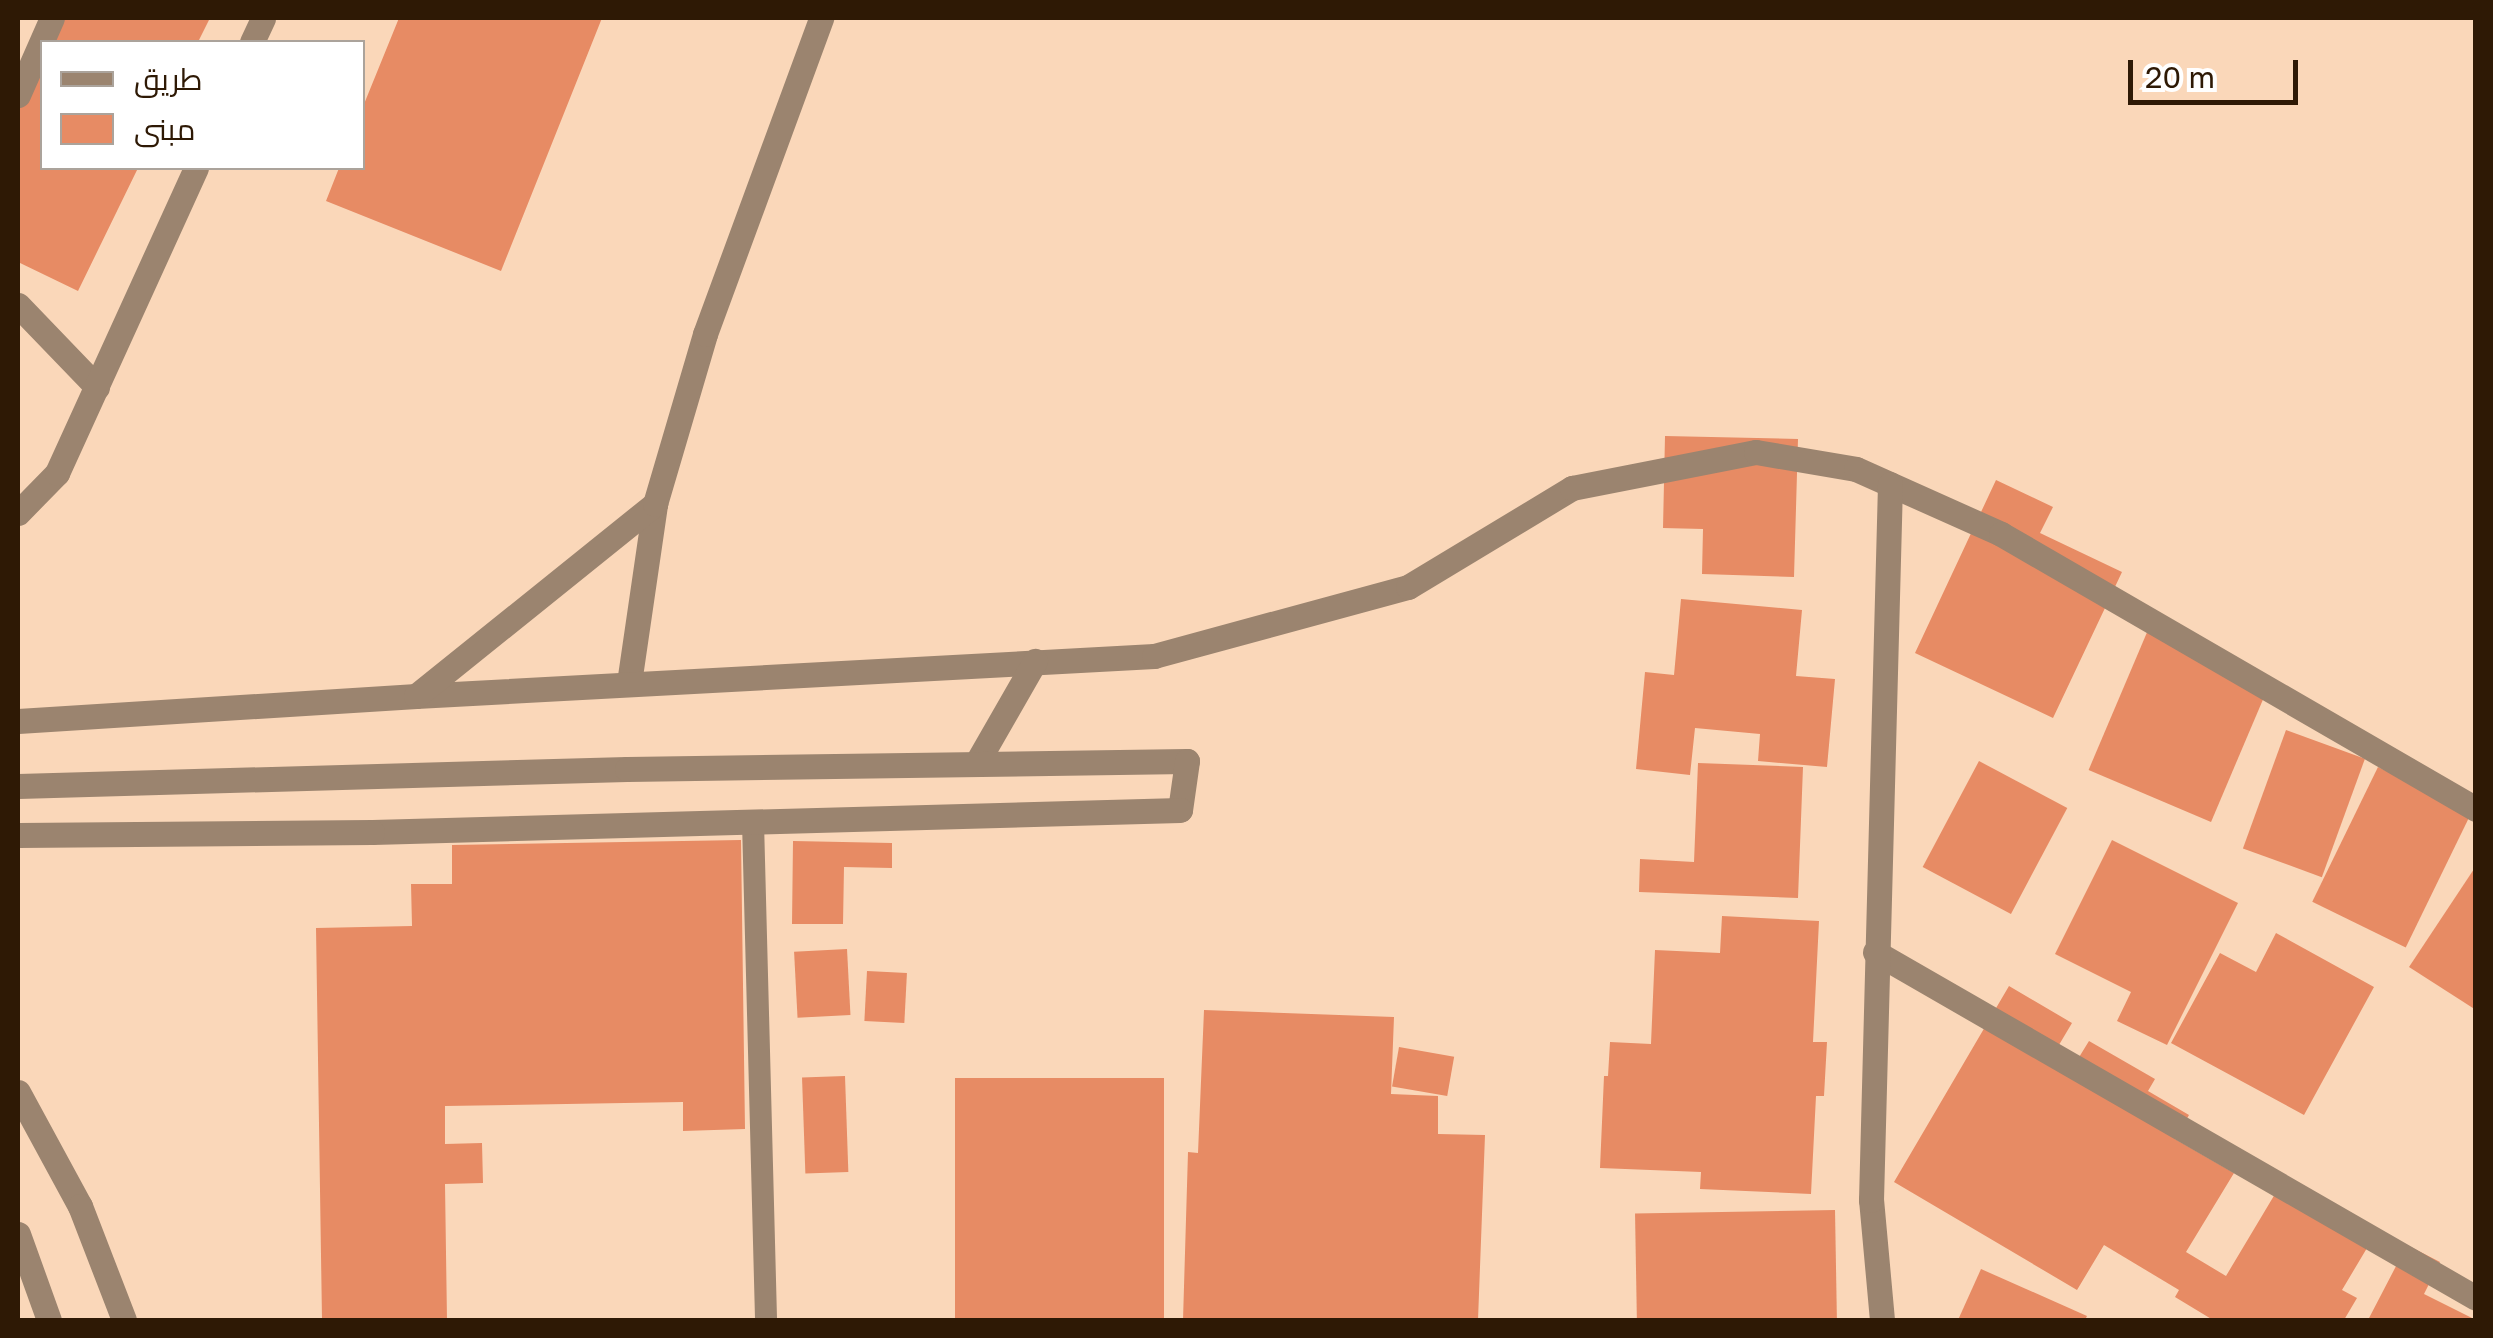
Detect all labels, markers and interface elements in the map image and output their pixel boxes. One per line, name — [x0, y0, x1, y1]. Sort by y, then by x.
legend — [40, 40, 365, 170]
scale bar — [2133, 40, 2303, 102]
text: 20 m — [2145, 59, 2215, 95]
text: طريق — [134, 61, 203, 97]
text: مبنى — [134, 111, 195, 147]

